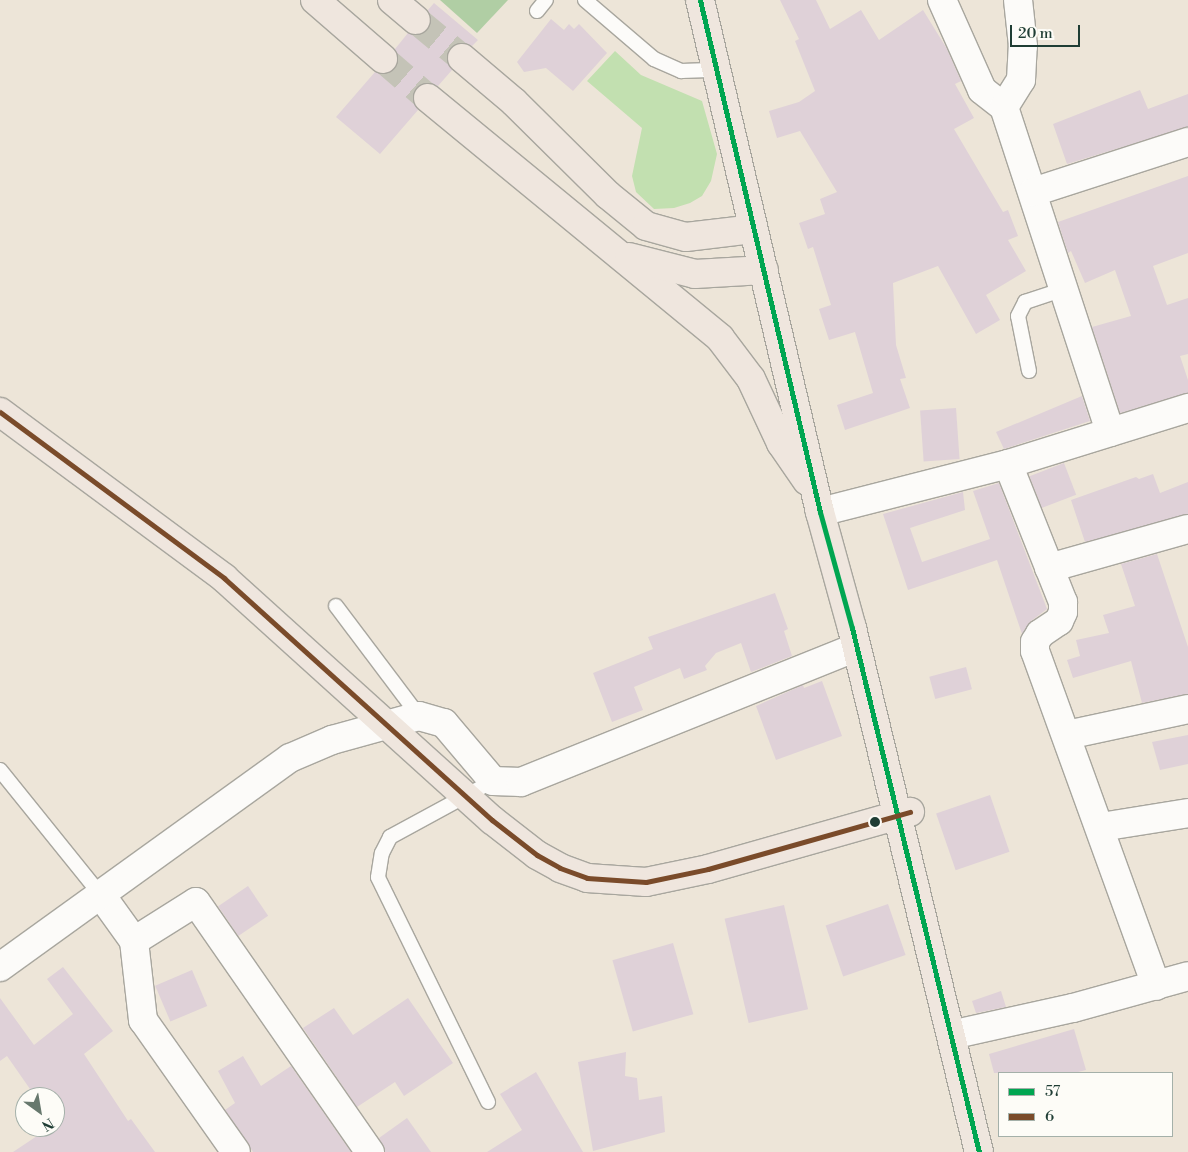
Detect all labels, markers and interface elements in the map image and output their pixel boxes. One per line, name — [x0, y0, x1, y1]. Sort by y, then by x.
scale bar — [1013, 15, 1083, 47]
text: 20 m — [1018, 24, 1053, 43]
unlabelled marker — [870, 817, 880, 827]
legend — [998, 1072, 1173, 1137]
text: 57 — [1045, 1082, 1060, 1101]
north arrow — [15, 1087, 65, 1137]
text: 6 — [1045, 1107, 1054, 1126]
text: N — [38, 1113, 57, 1134]

